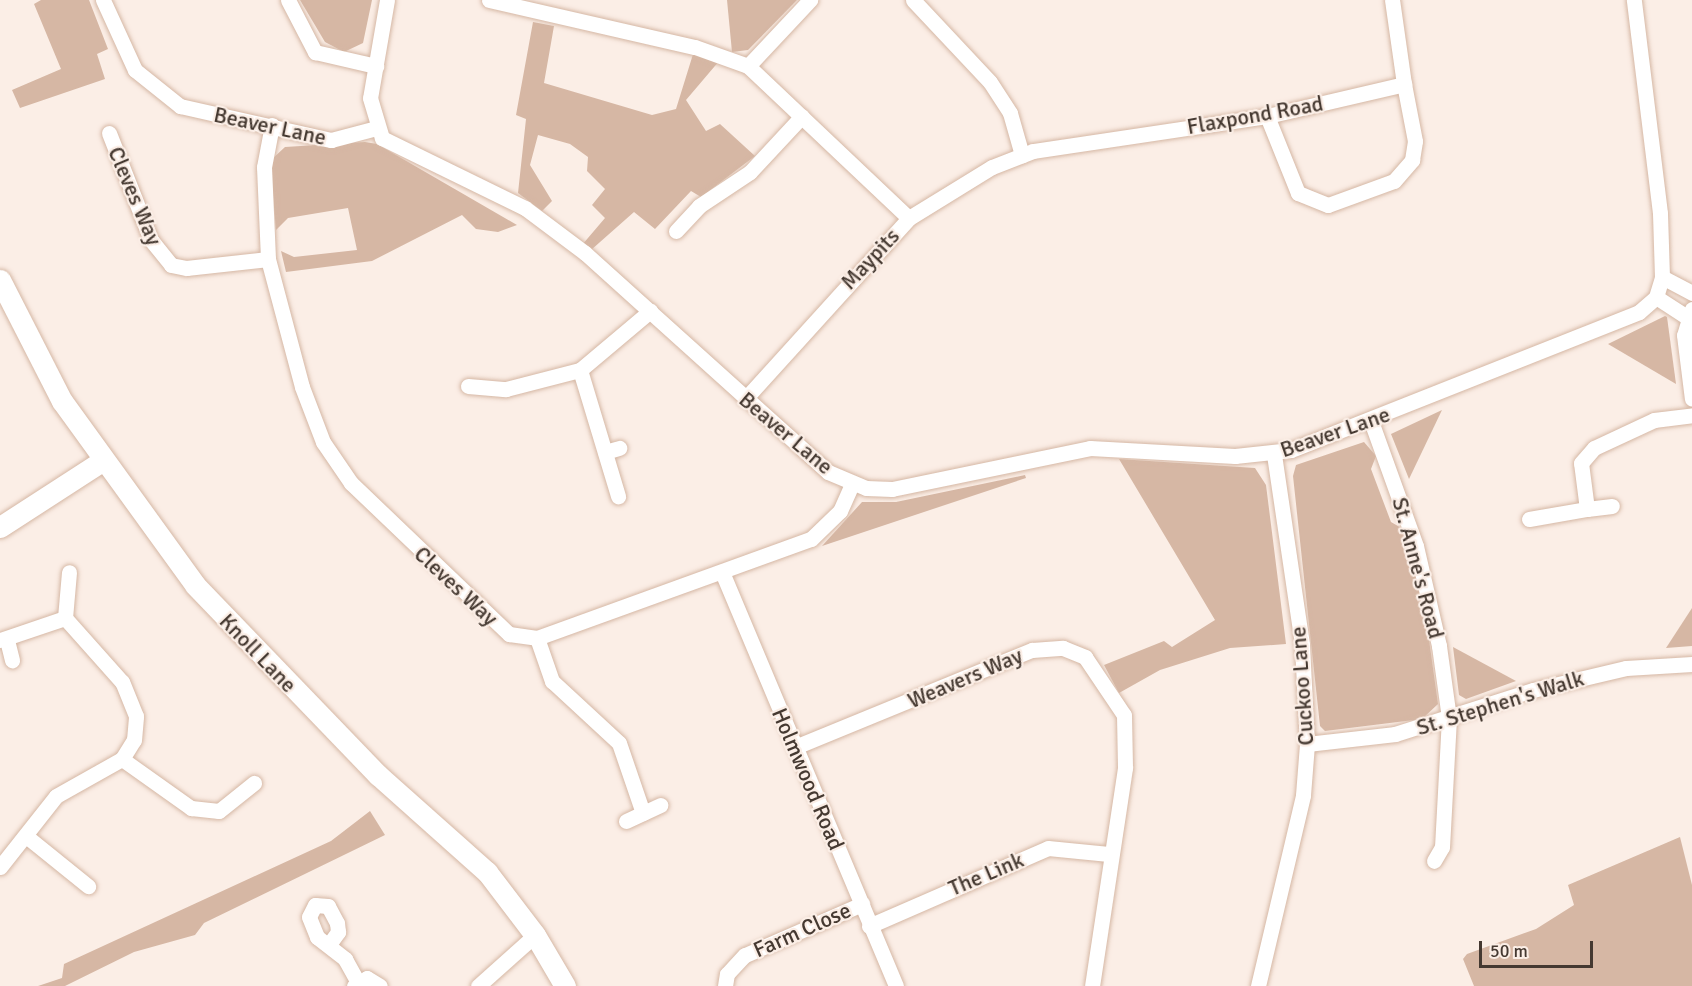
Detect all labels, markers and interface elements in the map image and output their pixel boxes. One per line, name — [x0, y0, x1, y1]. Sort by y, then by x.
street label: Flaxpond Road — [1185, 90, 1325, 140]
street label: Beaver Lane — [211, 101, 329, 151]
street label: Cleves Way — [102, 143, 168, 249]
street label: Maypits — [835, 223, 905, 295]
street label: Beaver Lane — [734, 386, 838, 480]
street label: Beaver Lane — [1277, 401, 1393, 463]
street label: St. Anne's Road — [1386, 495, 1450, 641]
street label: Cleves Way — [409, 541, 503, 631]
street label: Knoll Lane — [214, 608, 302, 698]
street label: Cuckoo Lane — [1285, 626, 1319, 746]
street label: Weavers Way — [904, 642, 1026, 714]
street label: St. Stephen's Walk — [1413, 665, 1587, 741]
street label: Holmwood Road — [766, 704, 850, 854]
street label: The Link — [945, 846, 1027, 902]
street label: Farm Close — [749, 897, 855, 963]
scale bar — [1482, 929, 1596, 967]
text: 50 m — [1490, 940, 1528, 962]

